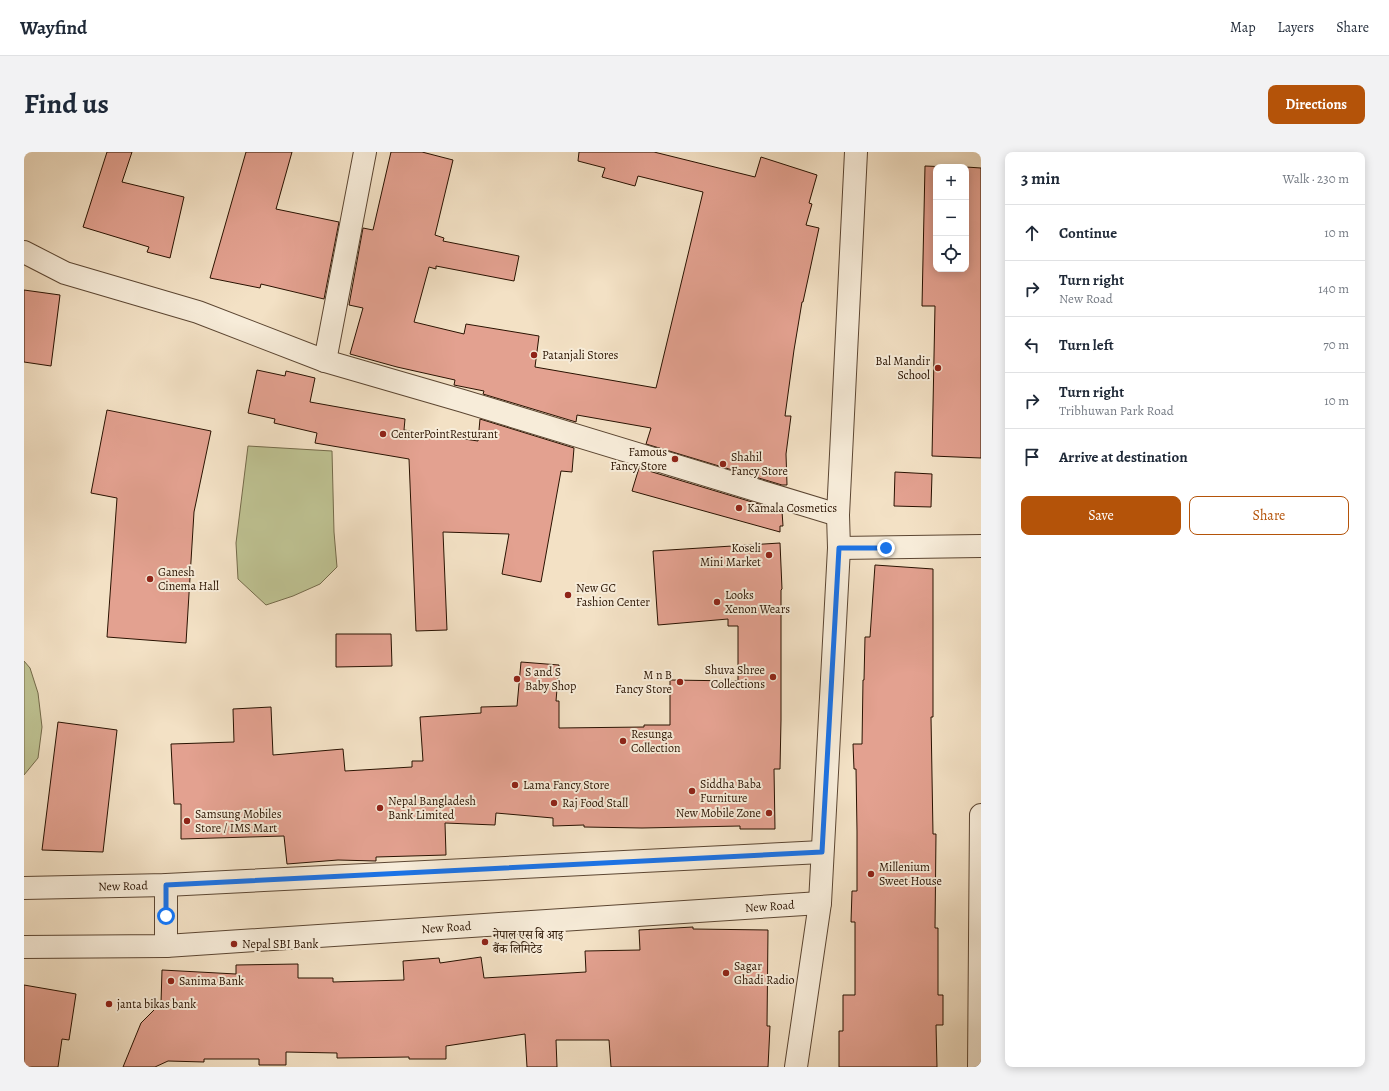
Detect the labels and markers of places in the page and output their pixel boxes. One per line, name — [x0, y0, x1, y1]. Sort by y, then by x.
place label: Patanjali Stores — [542, 347, 619, 363]
marker: Patanjali Stores — [529, 350, 539, 360]
place label: Bal Mandir School — [875, 353, 930, 383]
marker: Bal Mandir School — [933, 363, 943, 373]
place label: CenterPointResturant — [391, 426, 498, 442]
marker: CenterPointResturant — [378, 429, 388, 439]
place label: Famous Fancy Store — [610, 444, 667, 474]
place label: Shahil Fancy Store — [731, 449, 788, 479]
marker: Famous Fancy Store — [670, 454, 680, 464]
marker: Shahil Fancy Store — [718, 459, 728, 469]
place label: Kamala Cosmetics — [747, 500, 837, 516]
marker: Kamala Cosmetics — [734, 503, 744, 513]
place label: Koseli Mini Market — [700, 540, 761, 570]
marker: Koseli Mini Market — [764, 550, 774, 560]
place label: Ganesh Cinema Hall — [158, 564, 219, 594]
marker: Ganesh Cinema Hall — [145, 574, 155, 584]
place label: New GC Fashion Center — [576, 580, 650, 610]
place label: Looks Xenon Wears — [725, 587, 790, 617]
marker: New GC Fashion Center — [563, 590, 573, 600]
marker: Looks Xenon Wears — [712, 597, 722, 607]
place label: Shuva Shree Collections — [705, 662, 765, 692]
place label: S and S Baby Shop — [525, 664, 576, 694]
place label: M n B Fancy Store — [615, 667, 672, 697]
marker: Shuva Shree Collections — [768, 672, 778, 682]
marker: S and S Baby Shop — [512, 674, 522, 684]
marker: M n B Fancy Store — [675, 677, 685, 687]
place label: Resunga Collection — [631, 726, 681, 756]
marker: Resunga Collection — [618, 736, 628, 746]
place label: Siddha Baba Furniture — [700, 776, 762, 806]
place label: Lama Fancy Store — [523, 777, 609, 793]
marker: Lama Fancy Store — [510, 780, 520, 790]
marker: Siddha Baba Furniture — [687, 786, 697, 796]
place label: Nepal Bangladesh Bank Limited — [388, 793, 477, 823]
place label: Raj Food Stall — [562, 795, 628, 811]
marker: Raj Food Stall — [549, 798, 559, 808]
marker: Nepal Bangladesh Bank Limited — [375, 803, 385, 813]
place label: New Mobile Zone — [676, 805, 761, 821]
place label: Samsung Mobiles Store / IMS Mart — [195, 806, 282, 836]
marker: New Mobile Zone — [764, 808, 774, 818]
marker: Samsung Mobiles Store / IMS Mart — [182, 816, 192, 826]
place label: Millenium Sweet House — [879, 859, 942, 889]
marker: Millenium Sweet House — [866, 869, 876, 879]
place label: नेपाल एस बि आइ बैंक लिमिटेड — [492, 927, 564, 957]
place label: Nepal SBI Bank — [242, 936, 319, 952]
marker: नेपाल एस बि आइ बैंक लिमिटेड — [480, 937, 490, 947]
marker: Nepal SBI Bank — [229, 939, 239, 949]
place label: Sagar Ghadi Radio — [734, 958, 795, 988]
marker: Sagar Ghadi Radio — [721, 968, 731, 978]
place label: Sanima Bank — [179, 973, 244, 989]
marker: Sanima Bank — [166, 976, 176, 986]
place label: janta bikas bank — [117, 996, 196, 1012]
marker: janta bikas bank — [104, 999, 114, 1009]

